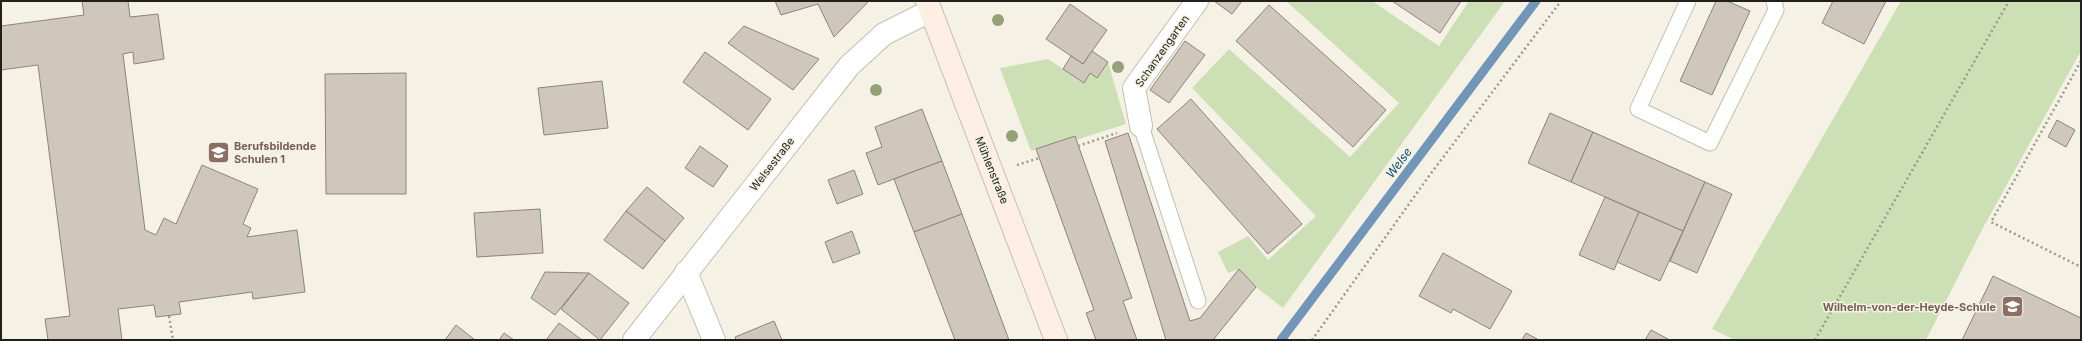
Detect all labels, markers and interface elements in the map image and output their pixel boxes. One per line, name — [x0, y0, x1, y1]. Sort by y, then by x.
street label: Schanzengarten — [1132, 12, 1192, 90]
street label: Welsestraße — [747, 134, 797, 194]
street label: Mühlenstraße — [972, 134, 1012, 206]
school or university icon: Berufsbildende Schulen 1 — [206, 139, 232, 165]
place label: Berufsbildende Schulen 1 — [234, 139, 317, 166]
water label: Welse — [1382, 144, 1415, 181]
school or university icon: Wilhelm-von-der-Heyde-Schule — [1999, 294, 2025, 320]
place label: Wilhelm-von-der-Heyde-Schule — [1823, 300, 1996, 314]

